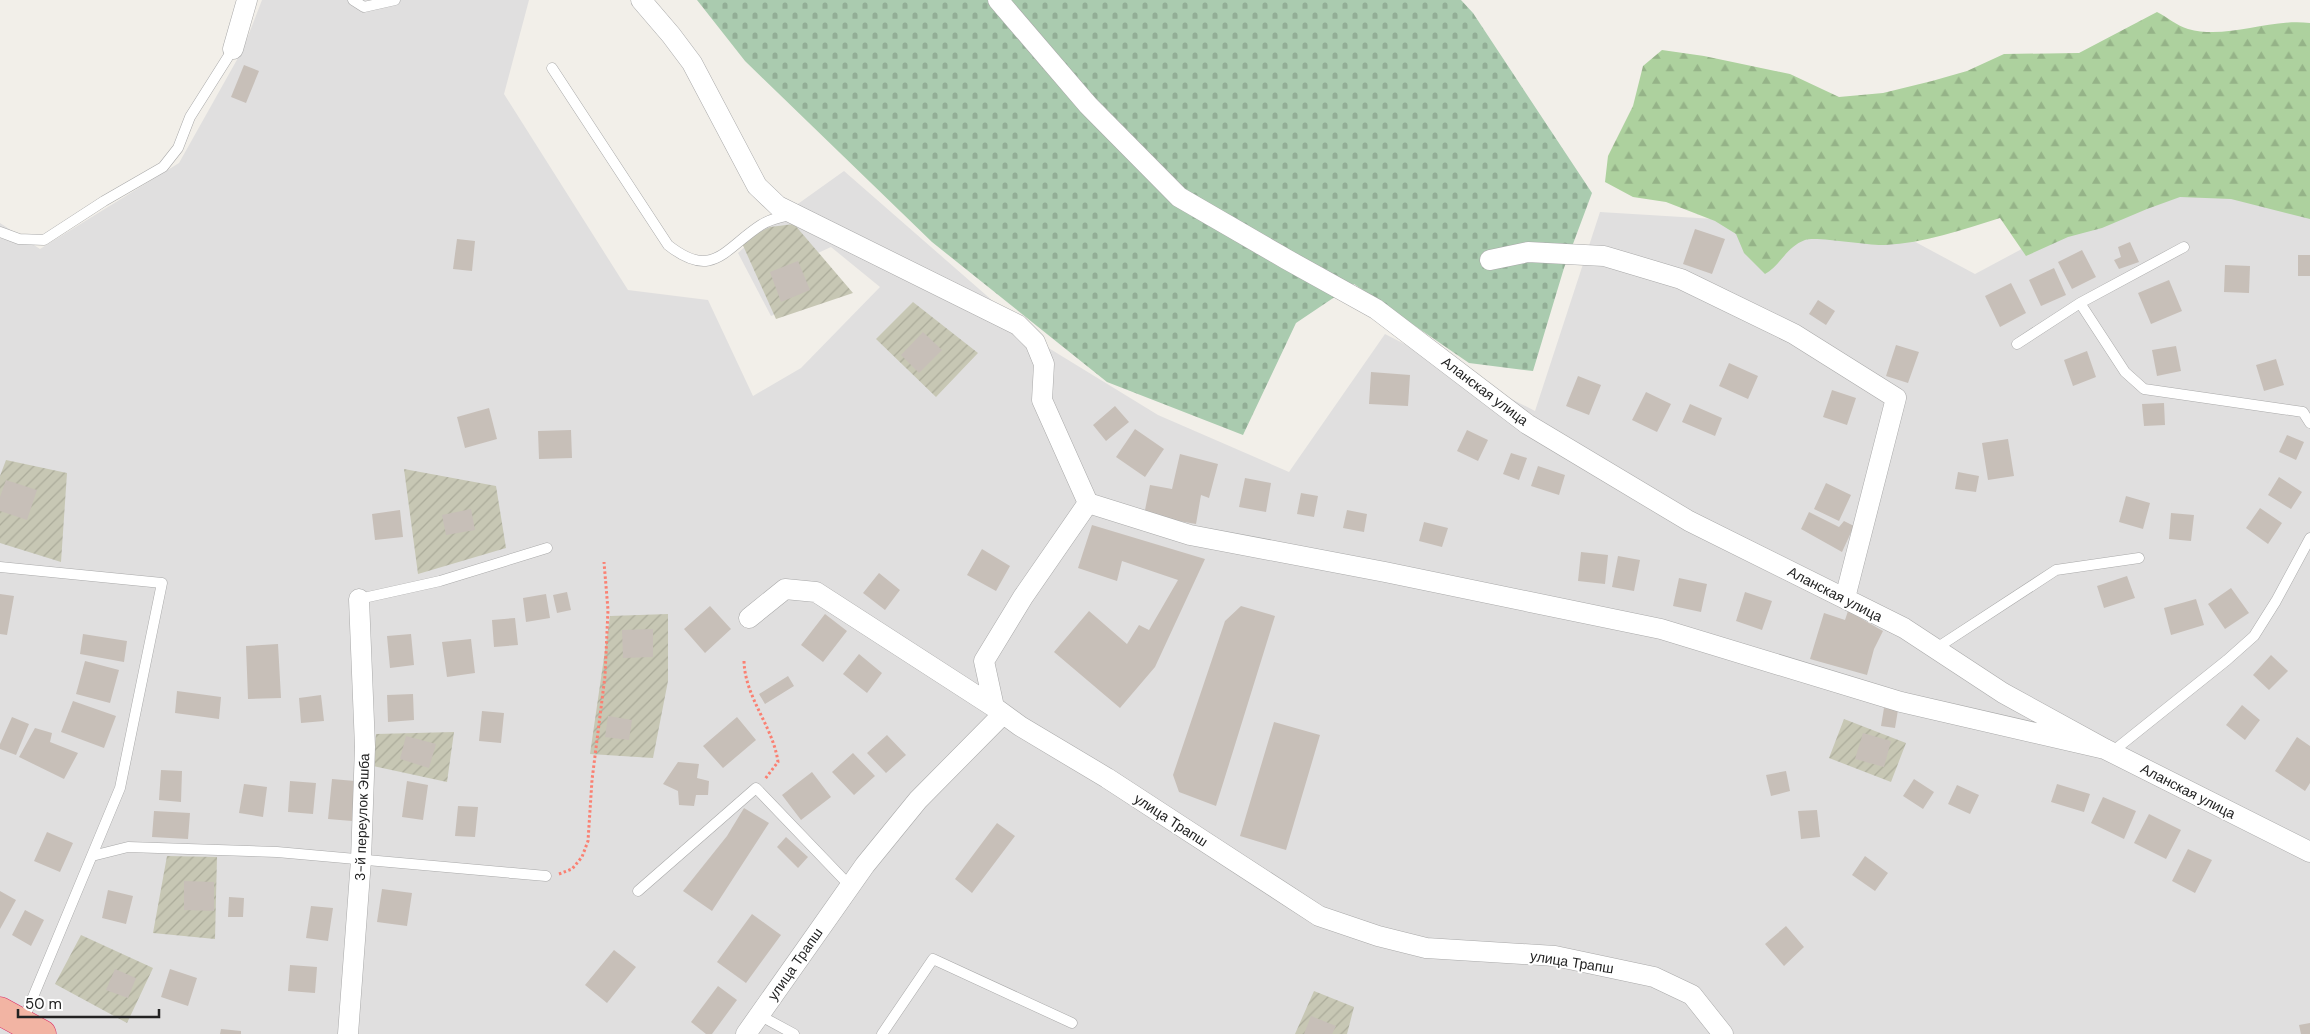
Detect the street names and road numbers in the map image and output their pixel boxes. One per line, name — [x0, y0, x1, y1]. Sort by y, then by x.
street label: Аланская улица — [1438, 353, 1532, 430]
street label: Аланская улица — [1785, 562, 1886, 626]
street label: 3-й переулок Эшба — [351, 753, 373, 881]
street label: Аланская улица — [2138, 759, 2239, 823]
street label: улица Трапш — [1131, 789, 1211, 851]
street label: улица Трапш — [763, 924, 827, 1004]
street label: улица Трапш — [1529, 947, 1615, 977]

